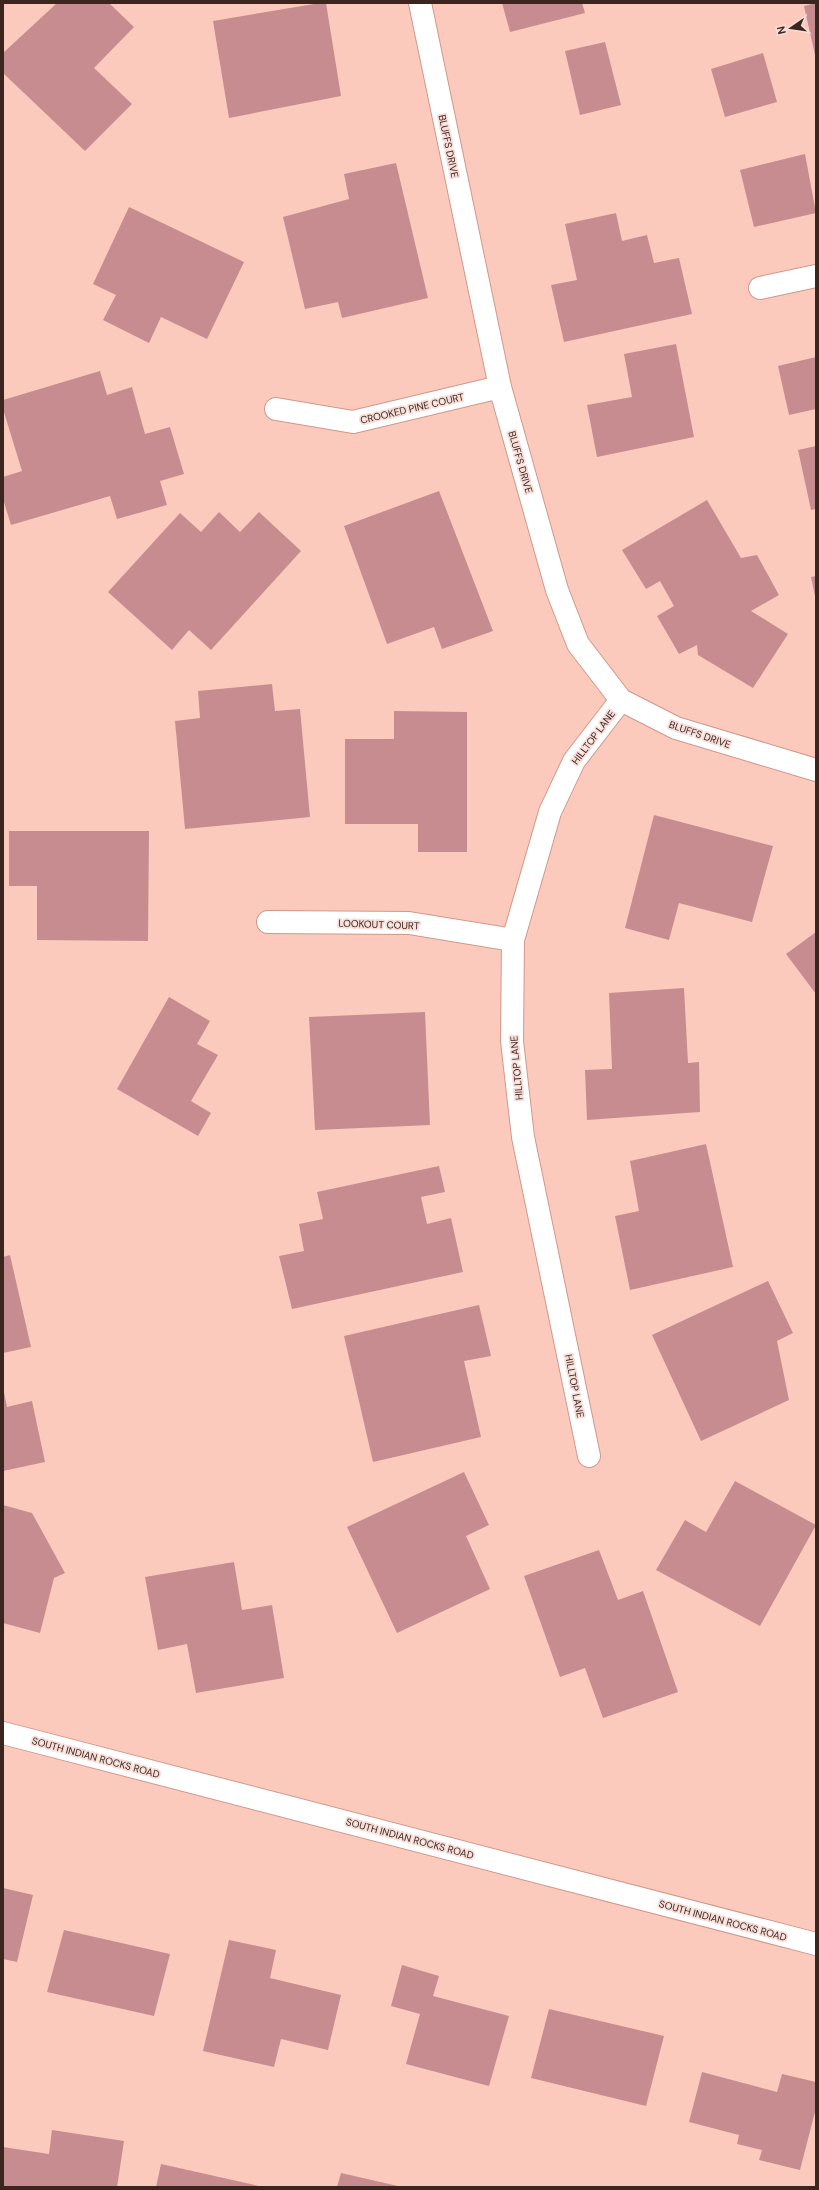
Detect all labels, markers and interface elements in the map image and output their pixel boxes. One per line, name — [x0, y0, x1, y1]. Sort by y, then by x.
north arrow — [771, 8, 811, 48]
text: N — [774, 25, 789, 36]
street label: BLUFFS DRIVE — [435, 113, 462, 179]
street label: CROOKED PINE COURT — [359, 390, 466, 427]
street label: BLUFFS DRIVE — [505, 429, 536, 495]
street label: HILLTOP LANE — [569, 707, 618, 767]
street label: BLUFFS DRIVE — [667, 718, 733, 751]
street label: LOOKOUT COURT — [338, 917, 420, 932]
street label: HILLTOP LANE — [507, 1035, 526, 1101]
street label: HILLTOP LANE — [562, 1353, 587, 1419]
street label: SOUTH INDIAN ROCKS ROAD — [31, 1734, 161, 1781]
street label: SOUTH INDIAN ROCKS ROAD — [345, 1815, 475, 1862]
street label: SOUTH INDIAN ROCKS ROAD — [658, 1897, 788, 1944]

